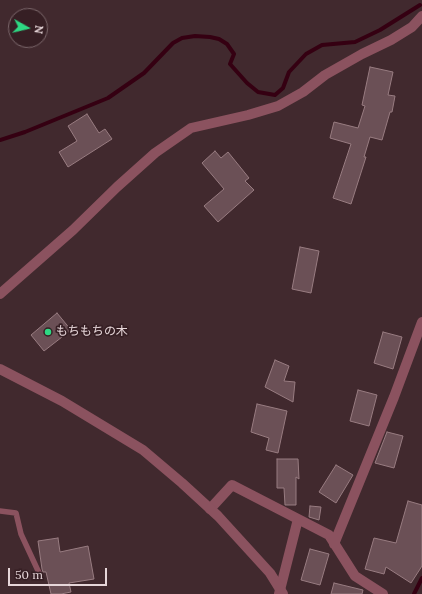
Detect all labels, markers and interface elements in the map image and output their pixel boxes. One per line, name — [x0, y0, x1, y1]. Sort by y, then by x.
north arrow — [8, 8, 48, 48]
text: N — [31, 24, 46, 35]
place label: もちもちの木 — [56, 325, 128, 339]
marker: もちもちの木 — [43, 327, 53, 337]
scale bar — [10, 560, 109, 586]
text: 50 m — [15, 567, 43, 582]

